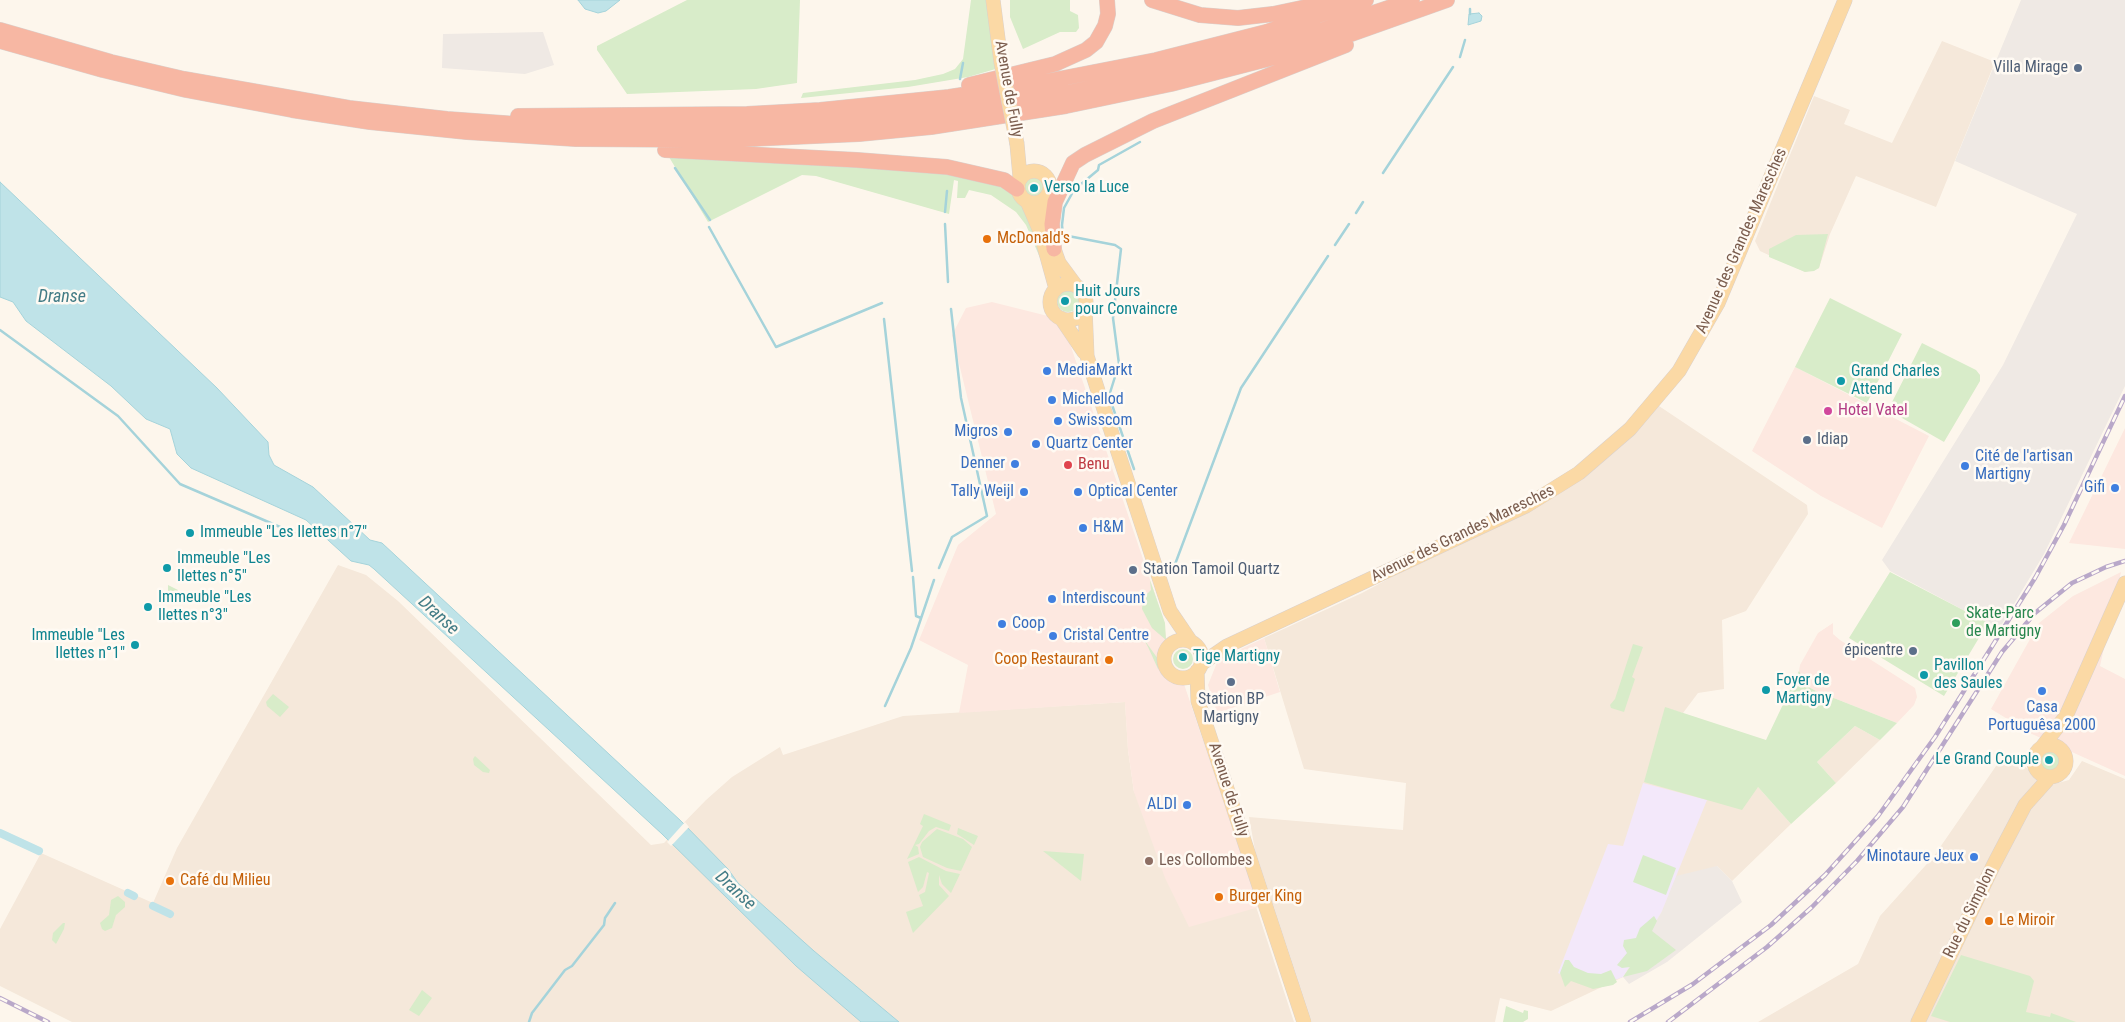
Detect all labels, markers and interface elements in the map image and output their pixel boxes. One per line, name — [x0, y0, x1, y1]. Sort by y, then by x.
street label: Avenue de Fully — [990, 39, 1026, 139]
place label: Villa Mirage — [1993, 58, 2068, 78]
marker: Villa Mirage — [2072, 62, 2084, 74]
street label: Avenue des Grandes Maresches — [1692, 145, 1792, 337]
place label: Verso la Luce — [1044, 178, 1129, 198]
marker: Verso la Luce — [1028, 182, 1040, 194]
place label: McDonald's — [997, 229, 1070, 249]
marker: McDonald's — [981, 233, 993, 245]
place label: Huit Jours pour Convaincre — [1075, 282, 1177, 320]
water label: Dranse — [38, 286, 86, 308]
marker: Huit Jours pour Convaincre — [1059, 295, 1071, 307]
place label: MediaMarkt — [1057, 361, 1132, 381]
place label: Grand Charles Attend — [1851, 362, 1940, 400]
marker: MediaMarkt — [1041, 365, 1053, 377]
marker: Grand Charles Attend — [1835, 375, 1847, 387]
place label: Michellod — [1062, 390, 1124, 410]
marker: Michellod — [1046, 394, 1058, 406]
place label: Hotel Vatel — [1838, 401, 1908, 421]
marker: Hotel Vatel — [1822, 405, 1834, 417]
place label: Swisscom — [1068, 411, 1132, 431]
marker: Swisscom — [1052, 415, 1064, 427]
place label: Migros — [954, 422, 998, 442]
marker: Migros — [1002, 426, 1014, 438]
place label: Idiap — [1817, 430, 1848, 450]
place label: Quartz Center — [1046, 434, 1133, 454]
marker: Idiap — [1801, 434, 1813, 446]
marker: Quartz Center — [1030, 438, 1042, 450]
place label: Cité de l'artisan Martigny — [1975, 447, 2073, 485]
place label: Denner — [960, 454, 1005, 474]
place label: Benu — [1078, 455, 1110, 475]
marker: Denner — [1009, 458, 1021, 470]
marker: Benu — [1062, 459, 1074, 471]
marker: Cité de l'artisan Martigny — [1959, 460, 1971, 472]
place label: Gifi — [2084, 478, 2105, 498]
street label: Avenue des Grandes Maresches — [1368, 481, 1558, 587]
place label: Tally Weijl — [951, 482, 1014, 502]
place label: Optical Center — [1088, 482, 1178, 502]
marker: Gifi — [2109, 482, 2121, 494]
marker: Tally Weijl — [1018, 486, 1030, 498]
marker: Optical Center — [1072, 486, 1084, 498]
place label: H&M — [1093, 518, 1124, 538]
marker: H&M — [1077, 522, 1089, 534]
place label: Immeuble "Les Ilettes n°7" — [200, 523, 367, 543]
marker: Immeuble "Les Ilettes n°7" — [184, 527, 196, 539]
place label: Immeuble "Les Ilettes n°5" — [177, 549, 271, 587]
place label: Station Tamoil Quartz — [1143, 560, 1280, 580]
marker: Immeuble "Les Ilettes n°5" — [161, 562, 173, 574]
marker: Station Tamoil Quartz — [1127, 564, 1139, 576]
place label: Immeuble "Les Ilettes n°3" — [158, 588, 252, 626]
place label: Interdiscount — [1062, 589, 1145, 609]
water label: Dranse — [413, 592, 463, 640]
marker: Interdiscount — [1046, 593, 1058, 605]
marker: Immeuble "Les Ilettes n°3" — [142, 601, 154, 613]
place label: Skate-Parc de Martigny — [1966, 604, 2041, 642]
place label: Coop — [1012, 614, 1045, 634]
marker: Skate-Parc de Martigny — [1950, 617, 1962, 629]
marker: Coop — [996, 618, 1008, 630]
place label: Immeuble "Les Ilettes n°1" — [31, 626, 125, 664]
place label: Cristal Centre — [1063, 626, 1149, 646]
marker: Cristal Centre — [1047, 630, 1059, 642]
marker: Immeuble "Les Ilettes n°1" — [129, 639, 141, 651]
place label: épicentre — [1844, 641, 1903, 661]
marker: épicentre — [1907, 645, 1919, 657]
place label: Tige Martigny — [1193, 647, 1280, 667]
place label: Coop Restaurant — [994, 650, 1099, 670]
marker: Tige Martigny — [1177, 651, 1189, 663]
marker: Coop Restaurant — [1103, 654, 1115, 666]
place label: Pavillon des Saules — [1934, 656, 2003, 694]
marker: Pavillon des Saules — [1918, 669, 1930, 681]
place label: Foyer de Martigny — [1776, 671, 1832, 709]
marker: Station BP Martigny — [1225, 676, 1237, 688]
marker: Foyer de Martigny — [1760, 684, 1772, 696]
marker: Casa Portuguêsa 2000 — [2036, 685, 2048, 697]
place label: Station BP Martigny — [1198, 690, 1264, 728]
place label: Casa Portuguêsa 2000 — [1988, 698, 2096, 736]
street label: Avenue de Fully — [1204, 740, 1252, 840]
place label: Le Grand Couple — [1935, 750, 2039, 770]
marker: Le Grand Couple — [2043, 754, 2055, 766]
place label: ALDI — [1147, 795, 1177, 815]
marker: ALDI — [1181, 799, 1193, 811]
place label: Minotaure Jeux — [1866, 847, 1964, 867]
place label: Les Collombes — [1159, 851, 1252, 871]
marker: Minotaure Jeux — [1968, 851, 1980, 863]
marker: Les Collombes — [1143, 855, 1155, 867]
street label: Rue du Simplon — [1940, 865, 2000, 961]
water label: Dranse — [710, 867, 760, 915]
place label: Café du Milieu — [180, 871, 270, 891]
marker: Café du Milieu — [164, 875, 176, 887]
place label: Burger King — [1229, 887, 1302, 907]
marker: Burger King — [1213, 891, 1225, 903]
place label: Le Miroir — [1999, 911, 2055, 931]
marker: Le Miroir — [1983, 915, 1995, 927]

